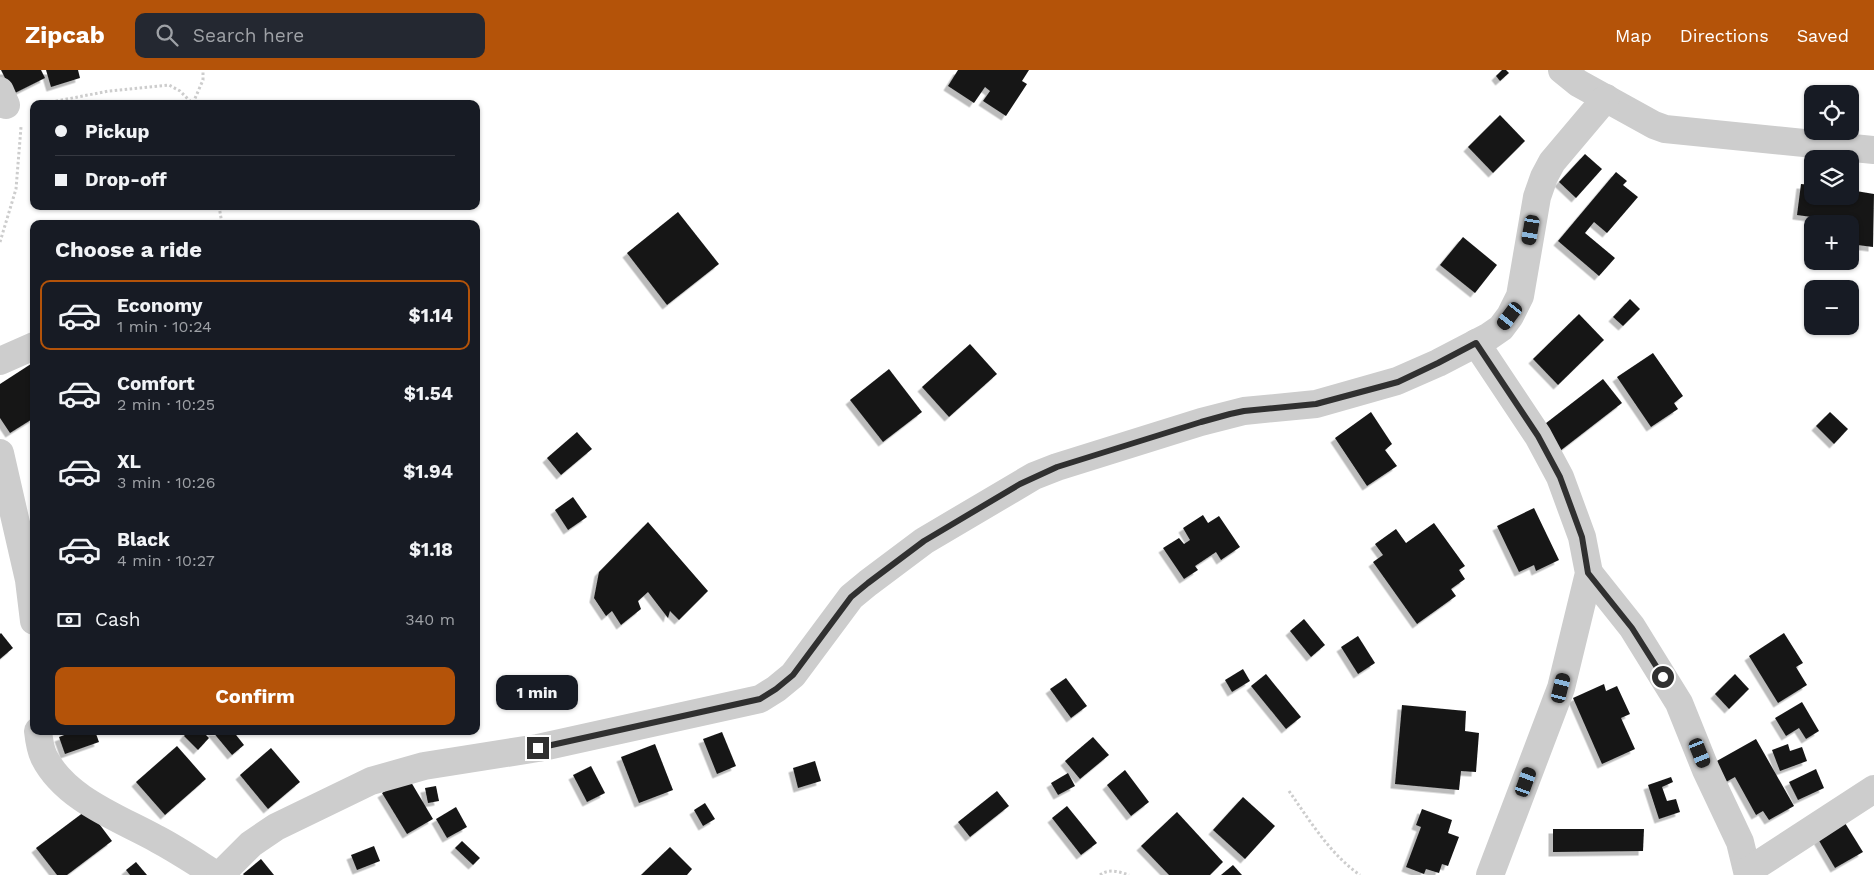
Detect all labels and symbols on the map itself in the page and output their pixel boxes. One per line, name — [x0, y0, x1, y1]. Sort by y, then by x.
car — [1521, 214, 1540, 246]
car — [1494, 300, 1525, 332]
route start — [1652, 666, 1674, 688]
car — [1550, 672, 1571, 704]
callout: 1 min — [497, 676, 579, 710]
car — [1687, 736, 1712, 770]
route end — [527, 737, 549, 759]
car — [1513, 765, 1538, 799]

